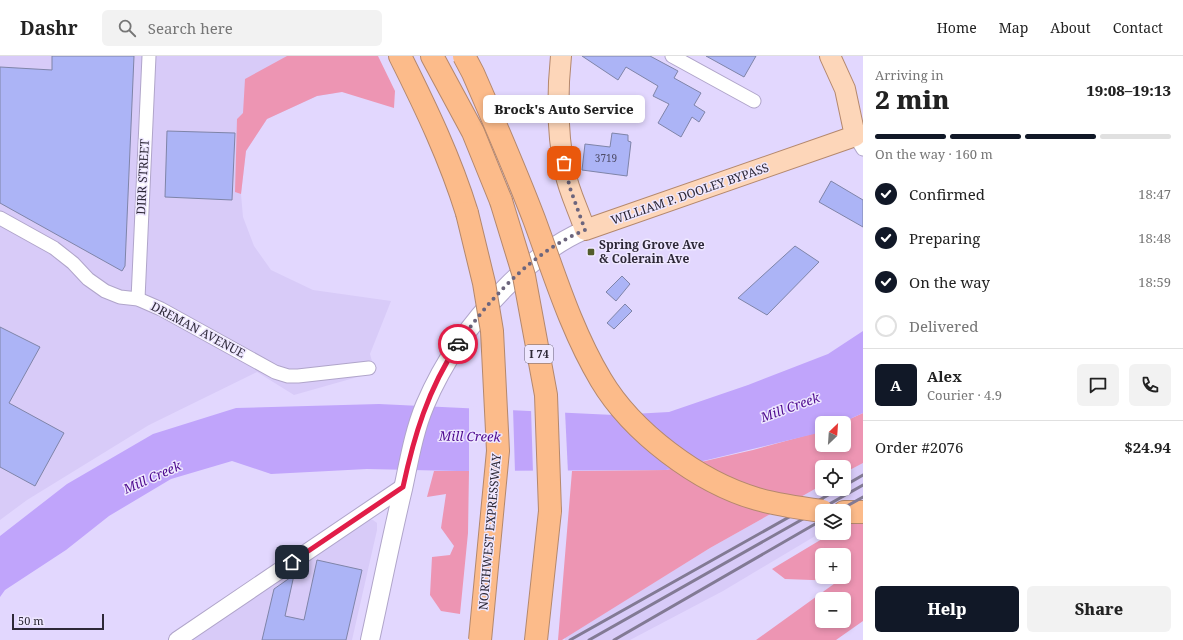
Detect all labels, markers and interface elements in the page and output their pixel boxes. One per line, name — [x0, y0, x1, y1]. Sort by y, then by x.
search box — [102, 10, 382, 46]
text: Dashr — [20, 15, 78, 41]
icon: search — [116, 17, 138, 39]
text: Search here — [148, 18, 233, 38]
text: Home — [937, 18, 977, 37]
text: Map — [999, 18, 1028, 37]
text: About — [1050, 18, 1091, 37]
text: Contact — [1113, 18, 1163, 37]
text: Arriving in — [875, 66, 944, 84]
text: 19:08–19:13 — [1086, 80, 1171, 100]
text: 2 min — [875, 81, 950, 117]
callout: Brock's Auto Service — [483, 95, 645, 123]
text: Brock's Auto Service — [494, 100, 634, 118]
street label: DIRR STREET — [132, 138, 153, 215]
text: On the way · 160 m — [875, 145, 993, 163]
pin — [547, 146, 581, 180]
house number: 3719 — [595, 151, 617, 165]
icon: bag — [553, 152, 575, 174]
street label: WILLIAM P. DOOLEY BYPASS — [609, 158, 771, 229]
icon: check — [875, 183, 897, 205]
text: Confirmed — [909, 184, 985, 204]
text: 18:47 — [1138, 185, 1171, 203]
icon: check — [875, 227, 897, 249]
text: Preparing — [909, 228, 980, 248]
text: 18:48 — [1138, 229, 1171, 247]
place label: Spring Grove Ave & Colerain Ave — [599, 236, 705, 267]
marker: Spring Grove Ave & Colerain Ave — [586, 247, 596, 257]
icon: check — [875, 271, 897, 293]
text: On the way — [909, 272, 990, 292]
text: 18:59 — [1138, 273, 1171, 291]
street label: DREMAN AVENUE — [148, 298, 248, 362]
text: Delivered — [909, 316, 978, 336]
courier — [438, 324, 478, 364]
icon: car — [447, 333, 469, 355]
road number: I 74 — [525, 345, 553, 363]
button: chat — [1077, 364, 1119, 406]
button: phone — [1129, 364, 1171, 406]
text: Alex — [927, 366, 962, 386]
text: A — [890, 375, 902, 395]
text: Courier · 4.9 — [927, 386, 1002, 404]
water label: Mill Creek — [757, 388, 823, 426]
north arrow — [815, 416, 851, 452]
map controls — [815, 416, 851, 628]
water label: Mill Creek — [438, 426, 502, 446]
text: Order #2076 — [875, 437, 963, 457]
text: $24.94 — [1124, 437, 1171, 457]
street label: NORTHWEST EXPRESSWAY — [474, 453, 505, 611]
water label: Mill Creek — [119, 456, 184, 498]
button: locate — [815, 460, 851, 496]
button: layers — [815, 504, 851, 540]
pin — [275, 545, 309, 579]
button: + — [815, 548, 851, 584]
icon: home — [281, 551, 303, 573]
button: Help — [875, 586, 1019, 632]
button: Share — [1027, 586, 1171, 632]
button: − — [815, 592, 851, 628]
scale bar — [12, 612, 104, 631]
text: 50 m — [18, 613, 44, 628]

